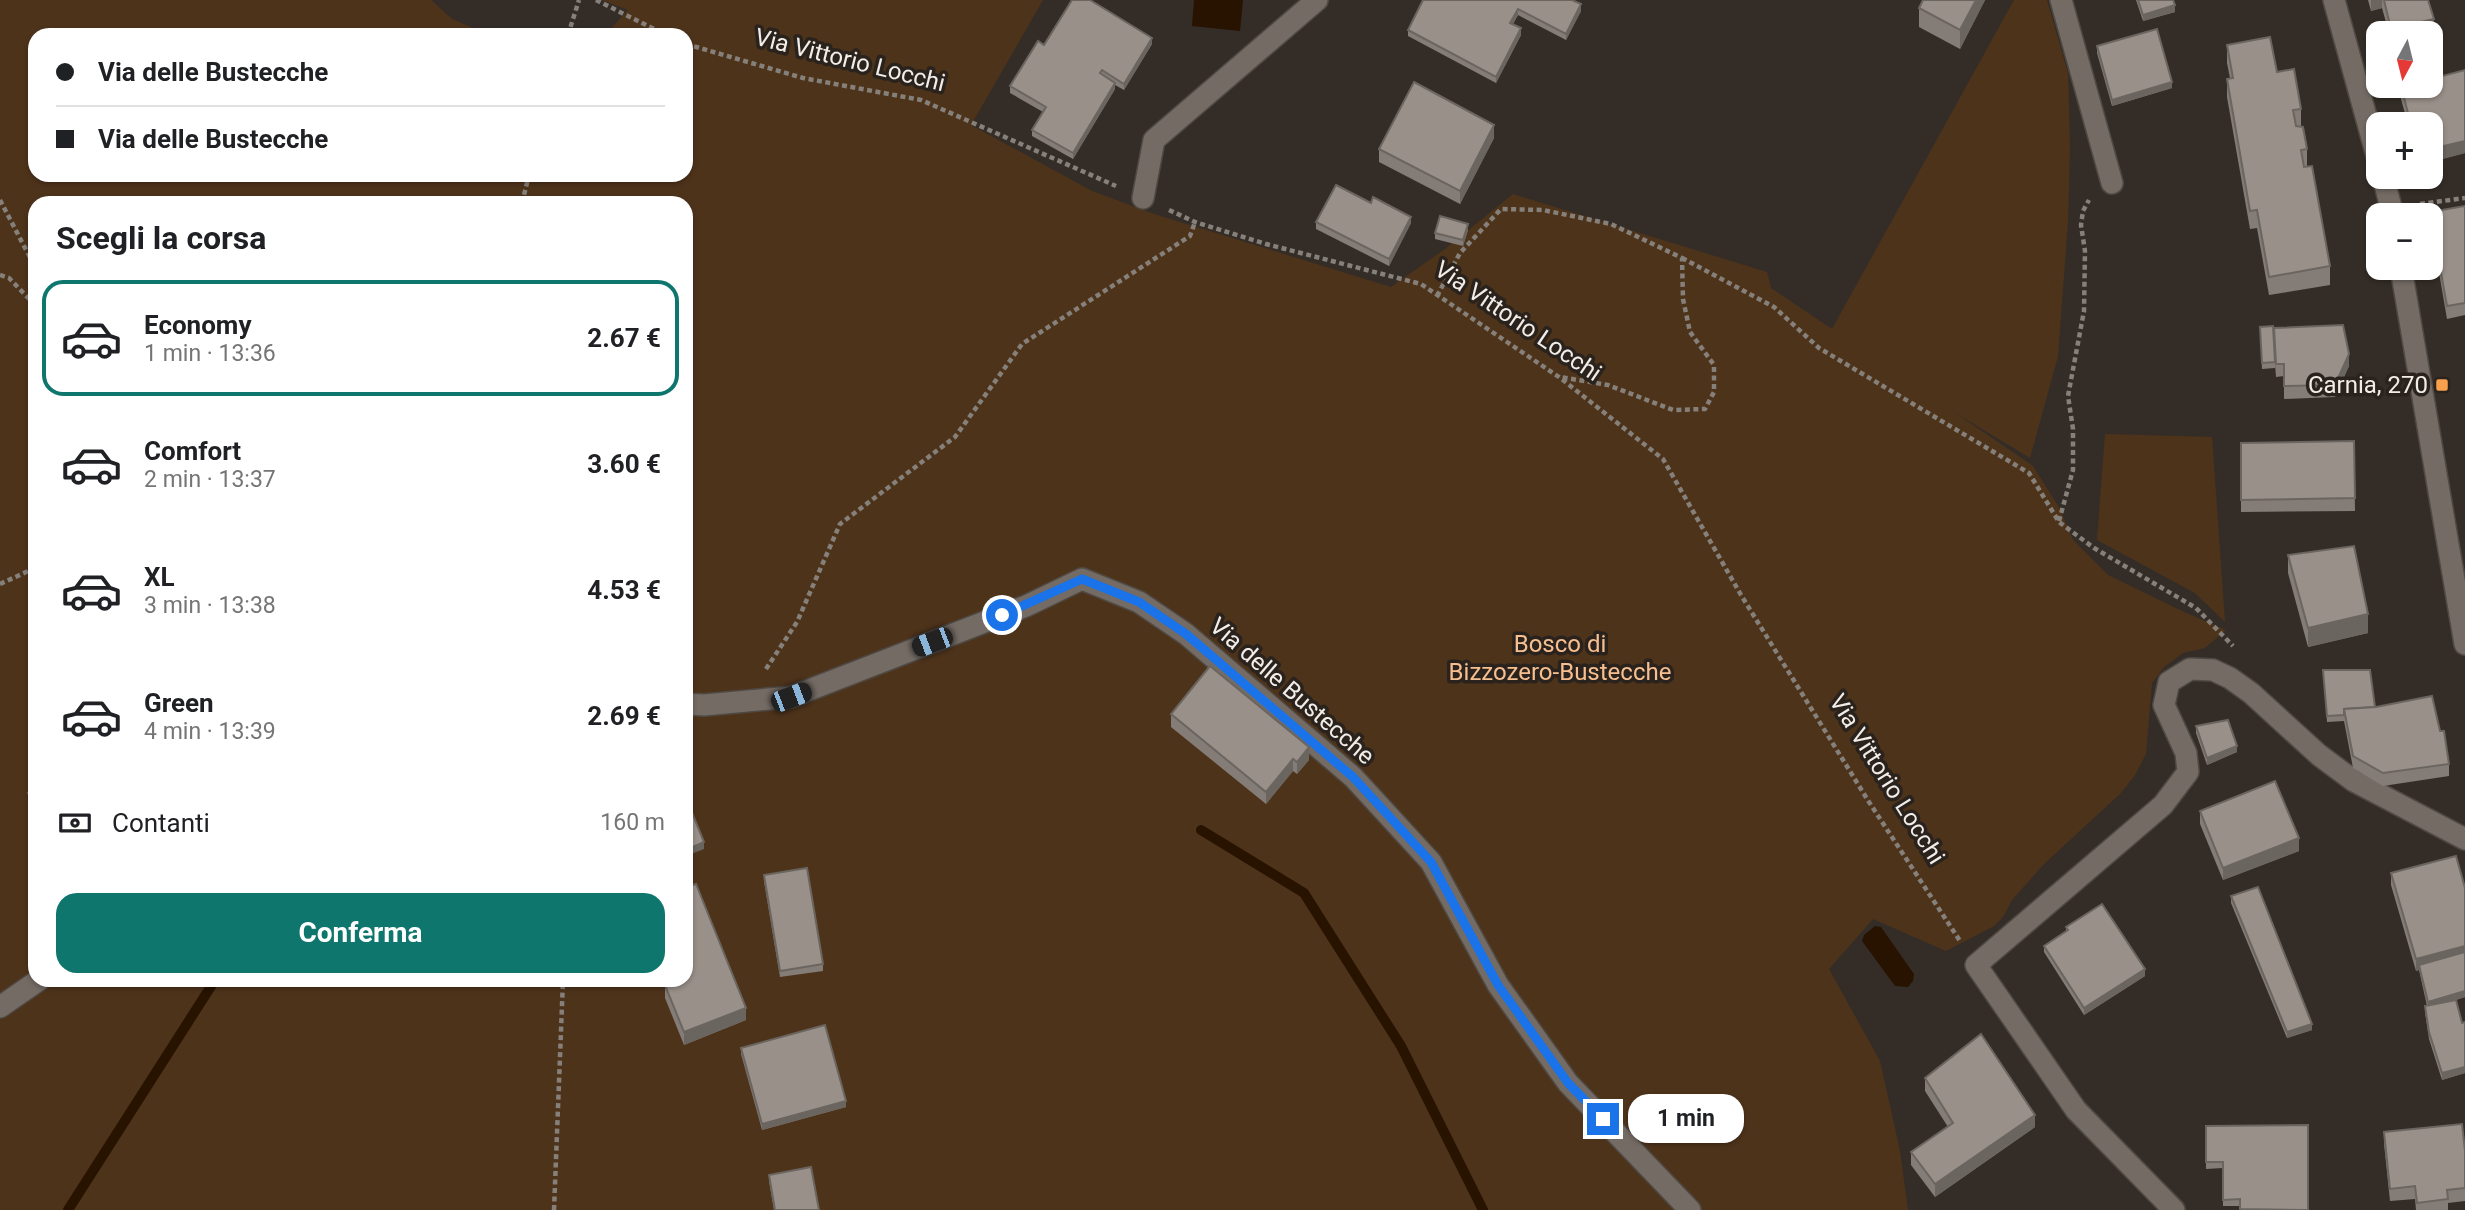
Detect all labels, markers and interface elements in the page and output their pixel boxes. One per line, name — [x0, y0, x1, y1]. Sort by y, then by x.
north arrow — [2366, 21, 2443, 98]
map controls — [2366, 21, 2443, 280]
street label: Via Vittorio Locchi — [752, 23, 948, 97]
text: Via delle Bustecche — [98, 57, 328, 87]
button: + — [2366, 112, 2443, 189]
text: Via delle Bustecche — [98, 124, 328, 154]
button: − — [2366, 203, 2443, 280]
text: Scegli la corsa — [56, 219, 266, 257]
street label: Via Vittorio Locchi — [1429, 255, 1607, 387]
icon: car — [60, 307, 123, 370]
text: Economy — [144, 310, 251, 340]
text: 2.67 € — [587, 323, 661, 353]
text: 1 min · 13:36 — [144, 340, 276, 367]
place label: Carnia, 270 — [2308, 371, 2428, 399]
marker: Carnia, 270 — [2434, 377, 2450, 393]
icon: car — [60, 433, 123, 496]
text: Comfort — [144, 436, 241, 466]
text: 3.60 € — [587, 449, 661, 479]
text: 2 min · 13:37 — [144, 466, 276, 493]
icon: car — [60, 559, 123, 622]
text: XL — [144, 562, 175, 592]
text: 4.53 € — [587, 575, 661, 605]
text: 3 min · 13:38 — [144, 592, 276, 619]
route start — [986, 599, 1018, 631]
street label: Via delle Bustecche — [1204, 612, 1380, 770]
car — [909, 625, 956, 659]
park label: Bosco di Bizzozero-Bustecche — [1449, 630, 1671, 686]
car — [768, 680, 815, 714]
icon: car — [60, 685, 123, 748]
text: Green — [144, 688, 214, 718]
street label: Via Vittorio Locchi — [1824, 689, 1950, 869]
text: 2.69 € — [587, 701, 661, 731]
text: 4 min · 13:39 — [144, 718, 276, 745]
icon: cash — [56, 804, 94, 842]
text: Contanti — [112, 808, 210, 838]
text: 160 m — [600, 809, 665, 836]
button: Conferma — [56, 893, 665, 973]
callout: 1 min — [1628, 1094, 1743, 1144]
route end — [1587, 1103, 1619, 1135]
text: 1 min — [1657, 1105, 1715, 1132]

